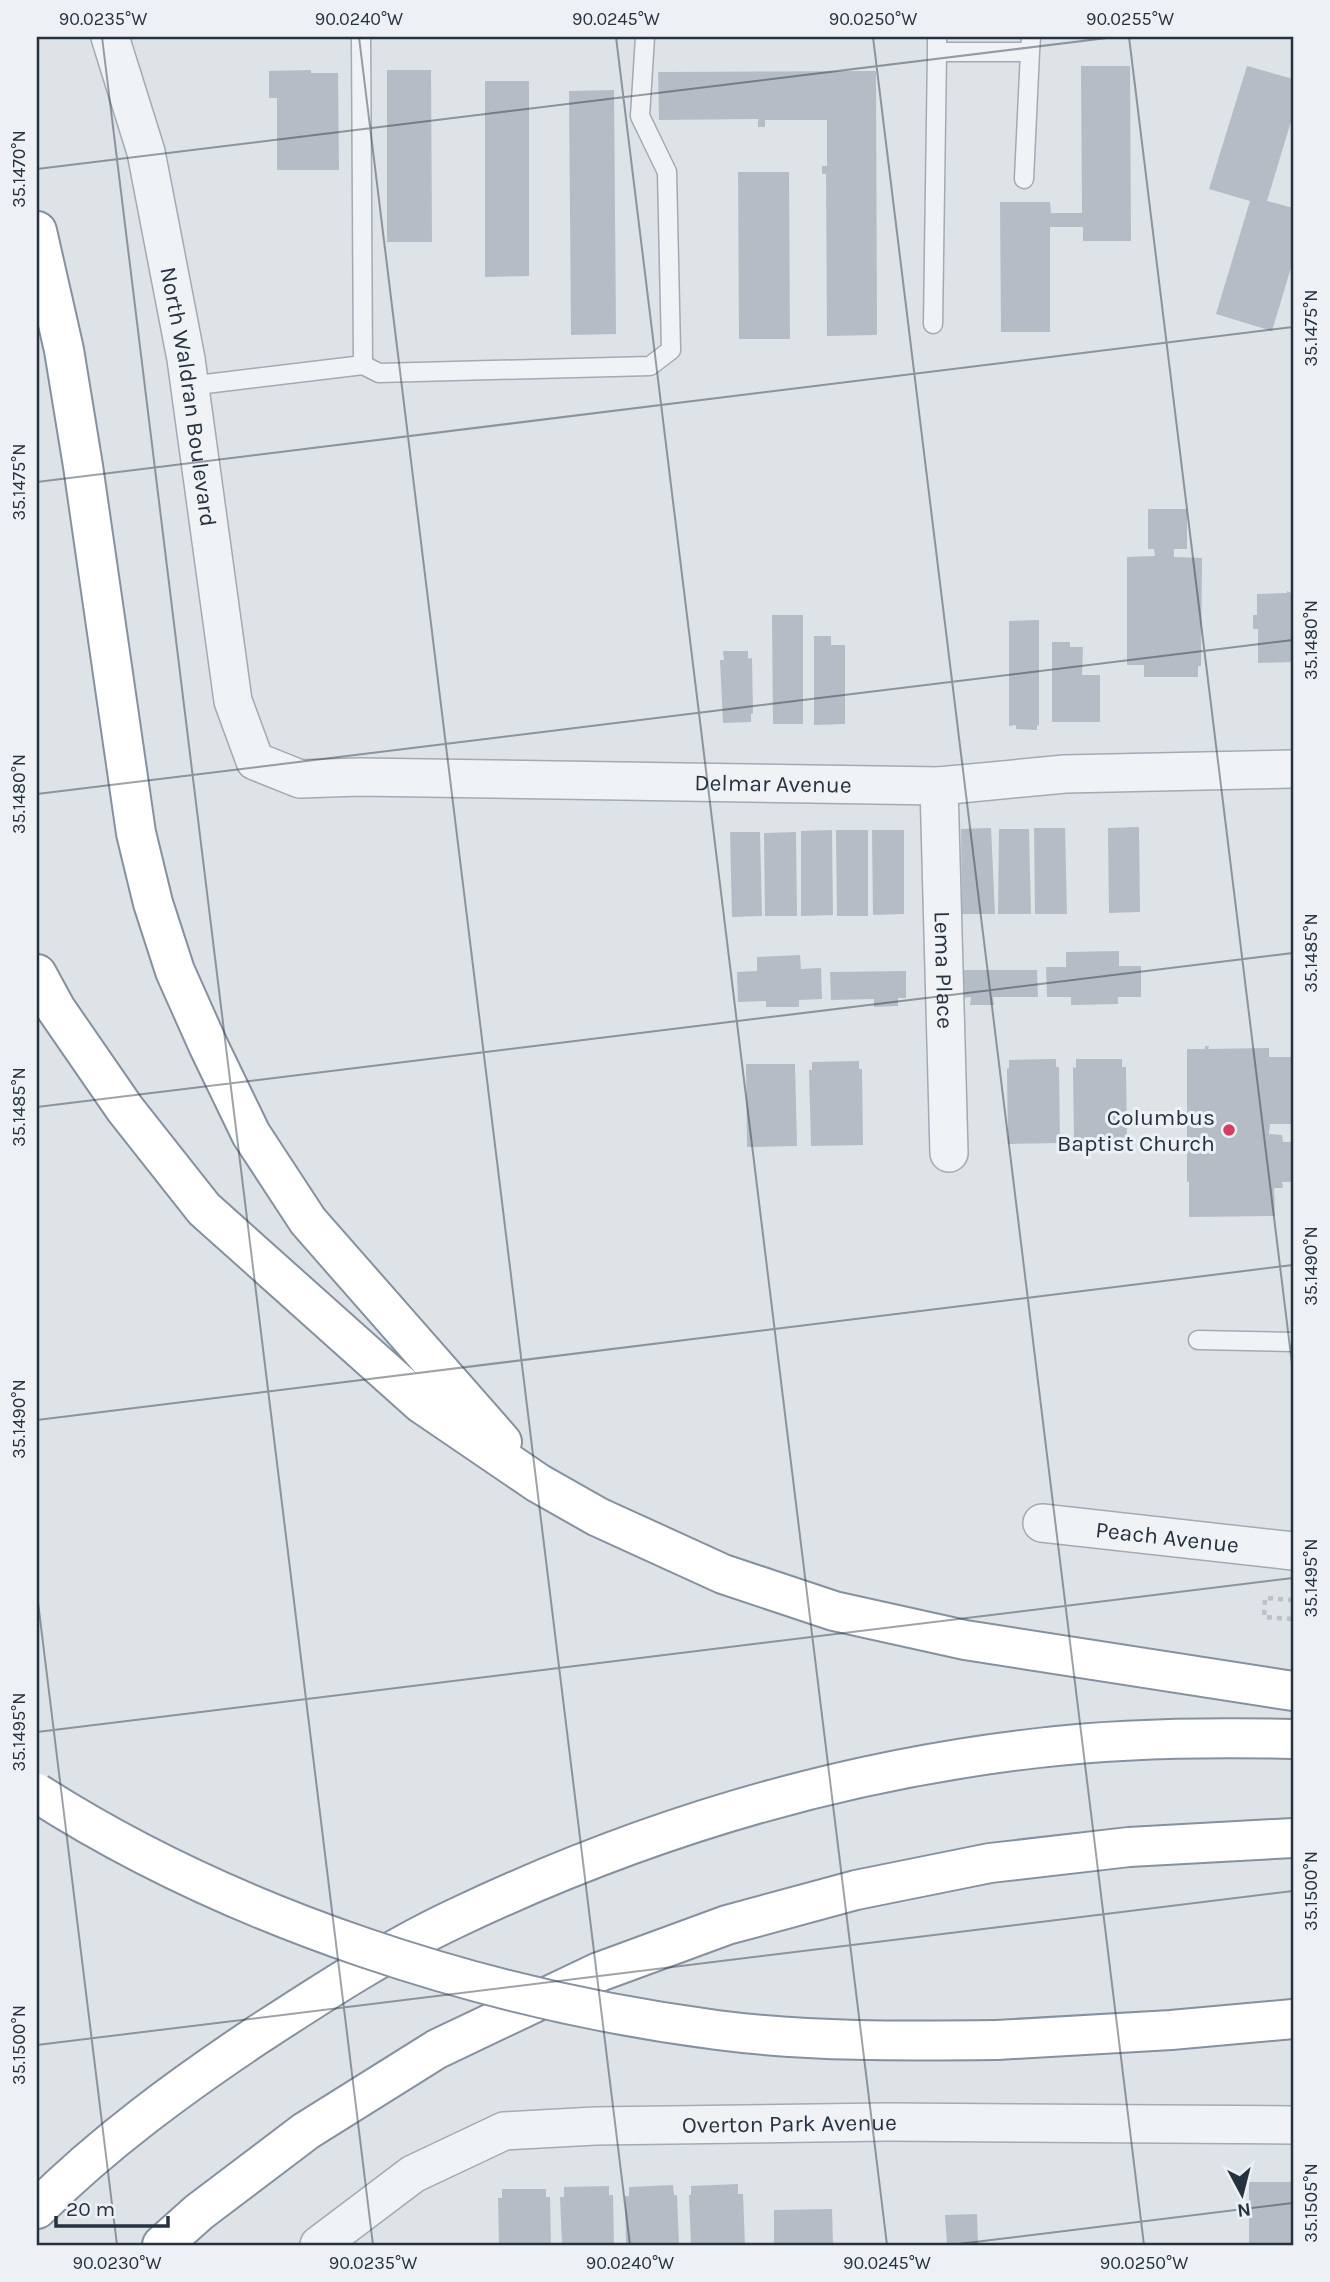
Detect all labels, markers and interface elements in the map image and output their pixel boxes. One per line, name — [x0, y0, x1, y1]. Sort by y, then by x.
text: 90.0235°W — [59, 8, 147, 30]
text: 90.0240°W — [315, 8, 403, 30]
text: 90.0245°W — [572, 8, 660, 30]
text: 90.0250°W — [829, 8, 917, 30]
text: 90.0255°W — [1086, 8, 1174, 30]
text: 35.1470°N — [8, 130, 30, 208]
street label: North Waldran Boulevard — [154, 264, 222, 528]
text: 35.1475°N — [1300, 289, 1322, 367]
text: 35.1475°N — [8, 443, 30, 521]
text: 35.1480°N — [1300, 600, 1322, 680]
text: 35.1480°N — [8, 754, 30, 834]
street label: Delmar Avenue — [694, 769, 852, 799]
street label: Lema Place — [928, 911, 959, 1029]
text: 35.1485°N — [1300, 913, 1322, 993]
text: 35.1485°N — [8, 1067, 30, 1147]
place label: Columbus Baptist Church — [1057, 1104, 1215, 1157]
marker: Columbus Baptist Church — [1221, 1122, 1237, 1138]
text: 35.1490°N — [1300, 1226, 1322, 1306]
text: 35.1490°N — [8, 1379, 30, 1459]
street label: Peach Avenue — [1094, 1516, 1240, 1559]
text: 35.1495°N — [1300, 1538, 1322, 1618]
text: 35.1495°N — [8, 1692, 30, 1772]
text: 35.1500°N — [1300, 1851, 1322, 1931]
text: 35.1500°N — [8, 2005, 30, 2085]
street label: Overton Park Avenue — [682, 2109, 897, 2139]
north arrow — [1208, 2160, 1278, 2230]
text: 35.1505°N — [1300, 2163, 1322, 2243]
scale bar — [56, 2184, 168, 2228]
text: 20 m — [66, 2197, 115, 2221]
text: N — [1236, 2198, 1252, 2222]
text: 90.0230°W — [73, 2252, 161, 2274]
text: 90.0235°W — [329, 2252, 417, 2274]
text: 90.0240°W — [586, 2252, 674, 2274]
text: 90.0245°W — [843, 2252, 931, 2274]
text: 90.0250°W — [1100, 2252, 1188, 2274]

